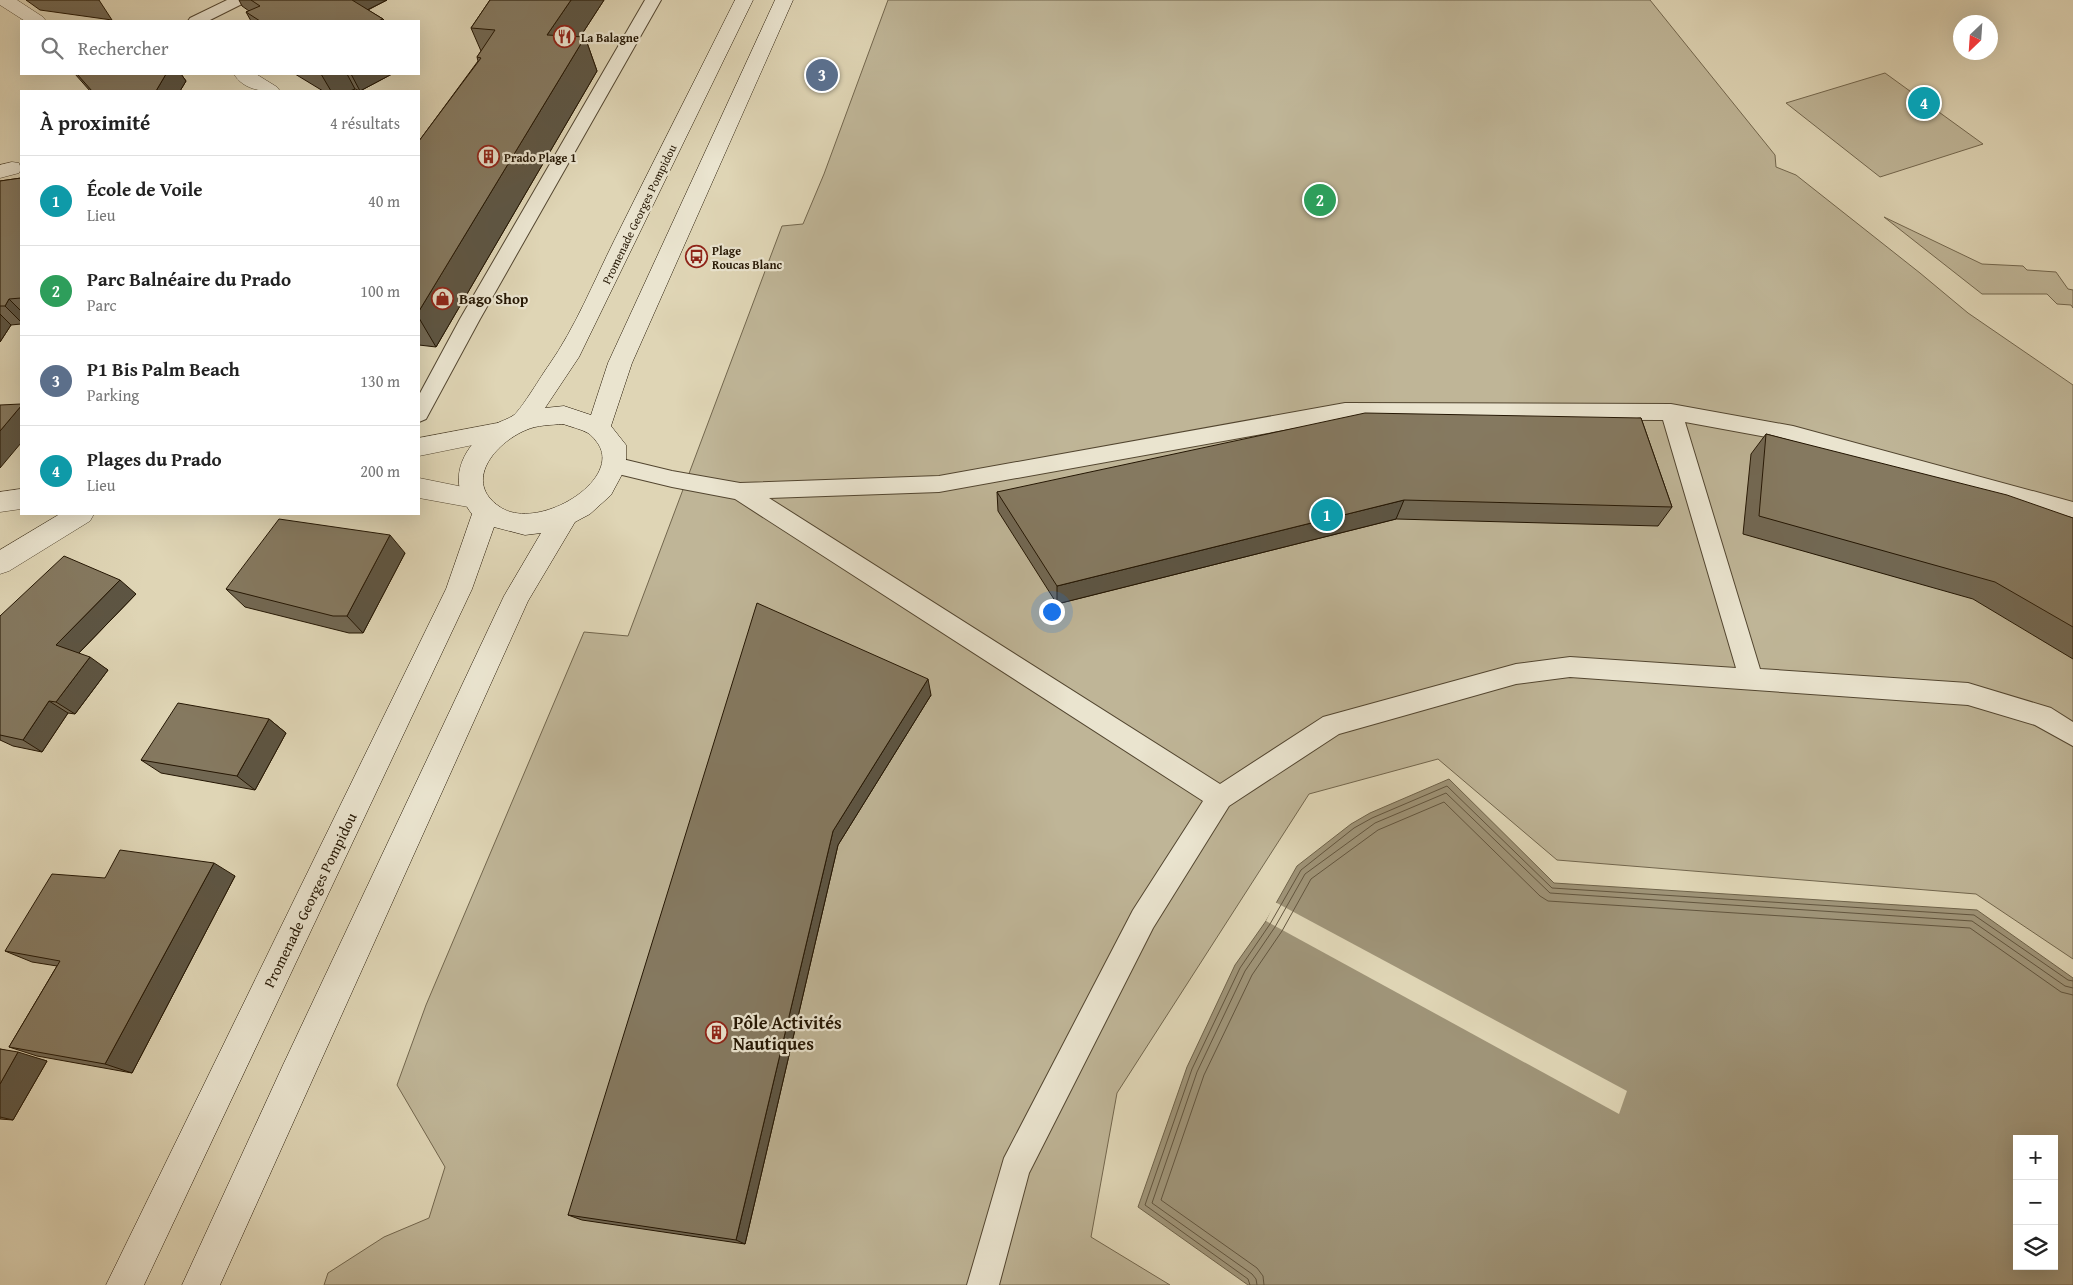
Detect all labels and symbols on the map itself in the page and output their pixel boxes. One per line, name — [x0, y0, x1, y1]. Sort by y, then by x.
north arrow — [1953, 15, 1998, 60]
restaurant icon: La Balagne — [553, 25, 577, 49]
place label: La Balagne — [581, 29, 639, 46]
pin: 3 — [806, 56, 838, 94]
pin: 4 — [1908, 84, 1940, 122]
street label: Promenade Georges Pompidou — [598, 141, 681, 287]
building icon: Prado Plage 1 — [476, 145, 500, 169]
place label: Prado Plage 1 — [504, 149, 576, 166]
pin: 2 — [1304, 181, 1336, 219]
place label: Plage Roucas Blanc — [712, 242, 783, 273]
bus stop icon: Plage Roucas Blanc — [684, 245, 708, 269]
shop icon: Bago Shop — [431, 286, 455, 310]
place label: Bago Shop — [459, 288, 529, 309]
pin: 1 — [1311, 496, 1343, 534]
your location — [1039, 599, 1065, 625]
street label: Promenade Georges Pompidou — [258, 808, 362, 991]
place label: Pôle Activités Nautiques — [733, 1009, 842, 1057]
building icon: Pôle Activités Nautiques — [705, 1020, 729, 1044]

